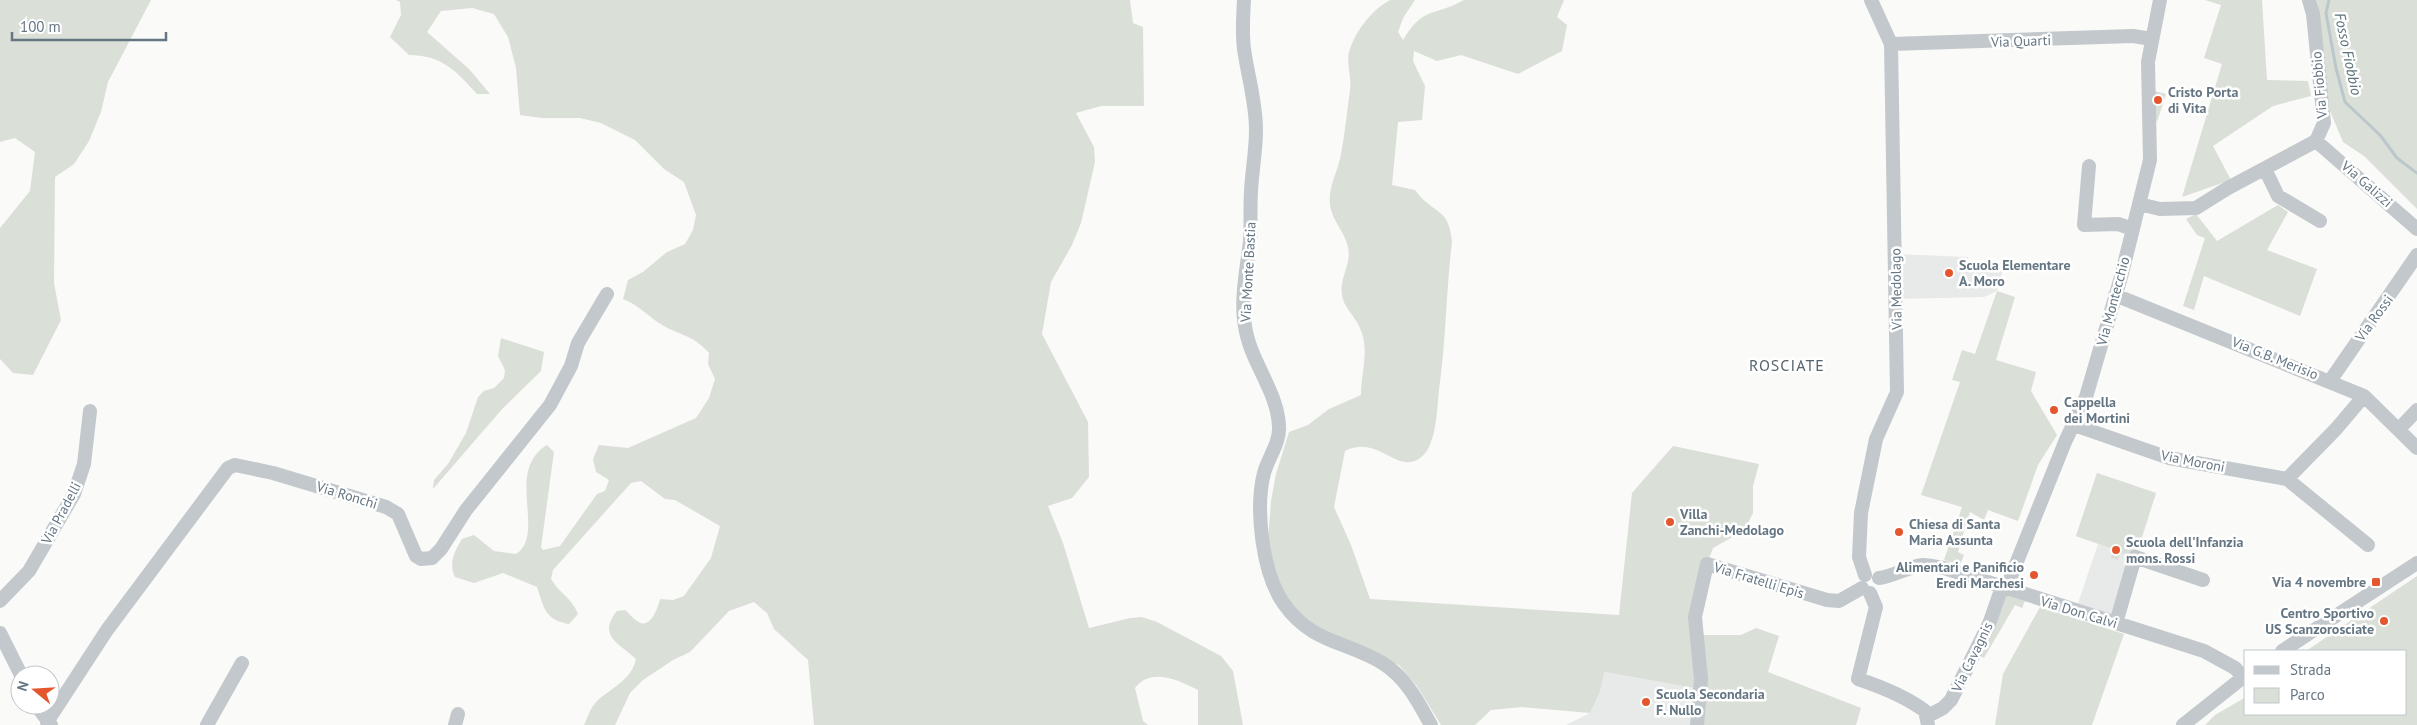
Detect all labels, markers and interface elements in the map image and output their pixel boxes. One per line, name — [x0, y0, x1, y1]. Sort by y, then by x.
scale bar — [12, 10, 166, 42]
water label: Fosso Fiobbio — [2330, 11, 2367, 97]
text: 100 m — [20, 17, 61, 36]
street label: Via Quarti — [1990, 31, 2051, 51]
street label: Via Fiobbio — [2307, 51, 2331, 120]
place label: Cristo Porta di Vita — [2168, 83, 2238, 117]
marker: Cristo Porta di Vita — [2152, 94, 2164, 106]
street label: Via Galizzi — [2337, 156, 2396, 211]
street label: Via Monte Bastia — [1236, 221, 1260, 324]
street label: Via Medolago — [1886, 248, 1906, 331]
street label: Via Montecchio — [2092, 255, 2134, 348]
place label: Scuola Elementare A. Moro — [1959, 256, 2071, 290]
marker: Scuola Elementare A. Moro — [1943, 267, 1955, 279]
street label: Via Rossi — [2351, 291, 2397, 346]
street label: Via G.B. Merisio — [2228, 332, 2321, 384]
district label: ROSCIATE — [1749, 355, 1825, 375]
place label: Cappella dei Mortini — [2064, 393, 2130, 427]
marker: Cappella dei Mortini — [2048, 404, 2060, 416]
street label: Via Moroni — [2159, 446, 2226, 476]
street label: Via Ronchi — [313, 477, 380, 513]
street label: Via Pradelli — [37, 479, 85, 548]
place label: Villa Zanchi-Medolago — [1679, 505, 1784, 539]
place label: Chiesa di Santa Maria Assunta — [1909, 515, 2000, 549]
marker: Villa Zanchi-Medolago — [1664, 516, 1676, 528]
marker: Chiesa di Santa Maria Assunta — [1893, 526, 1905, 538]
place label: Scuola dell'Infanzia mons. Rossi — [2126, 533, 2243, 567]
marker: Scuola dell'Infanzia mons. Rossi — [2110, 544, 2122, 556]
street label: Via Fratelli Epis — [1711, 557, 1806, 602]
place label: Alimentari e Panificio Eredi Marchesi — [1896, 558, 2024, 592]
marker: Alimentari e Panificio Eredi Marchesi — [2028, 569, 2040, 581]
place label: Via 4 novembre — [2271, 573, 2366, 591]
marker: Via 4 novembre — [2370, 576, 2382, 588]
street label: Via Don Calvi — [2037, 591, 2120, 632]
place label: Centro Sportivo US Scanzorosciate — [2265, 604, 2374, 638]
marker: Centro Sportivo US Scanzorosciate — [2378, 615, 2390, 627]
street label: Via Cavagnis — [1947, 619, 1997, 696]
legend — [2244, 650, 2407, 715]
text: Strada — [2290, 660, 2331, 679]
north arrow — [10, 665, 60, 715]
text: N — [13, 679, 33, 693]
place label: Scuola Secondaria F. Nullo — [1656, 685, 1765, 719]
text: Parco — [2290, 685, 2325, 704]
marker: Scuola Secondaria F. Nullo — [1640, 696, 1652, 708]

